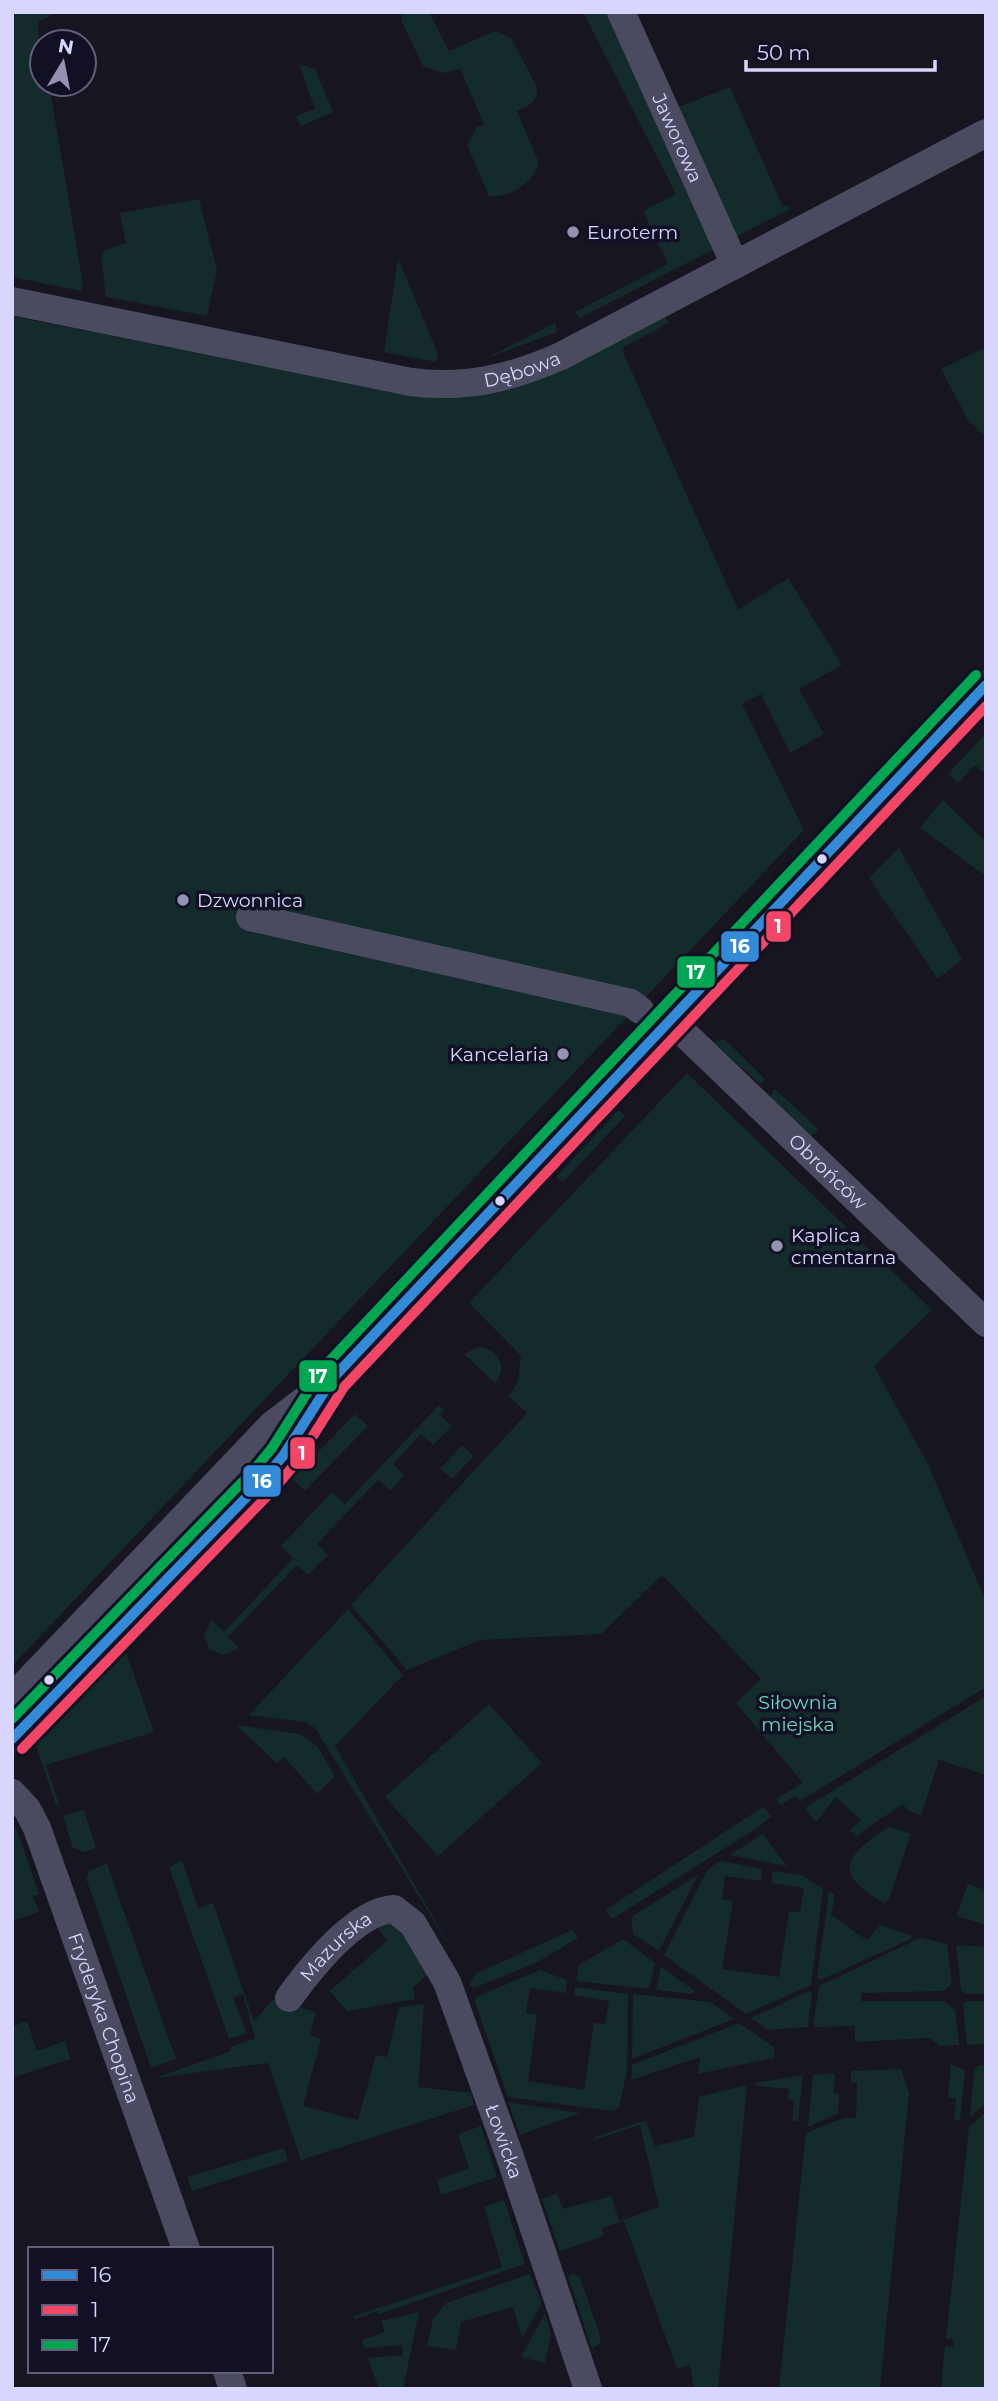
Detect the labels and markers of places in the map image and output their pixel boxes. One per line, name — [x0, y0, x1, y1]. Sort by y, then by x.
place label: Euroterm — [587, 221, 678, 244]
marker: Euroterm — [565, 224, 581, 240]
unlabelled marker — [815, 852, 829, 866]
place label: Dzwonnica — [197, 889, 303, 912]
marker: Dzwonnica — [175, 892, 191, 908]
place label: Kancelaria — [450, 1043, 549, 1066]
marker: Kancelaria — [555, 1046, 571, 1062]
unlabelled marker — [493, 1194, 507, 1208]
place label: Kaplica cmentarna — [791, 1224, 896, 1269]
marker: Kaplica cmentarna — [769, 1238, 785, 1254]
unlabelled marker — [42, 1673, 56, 1687]

